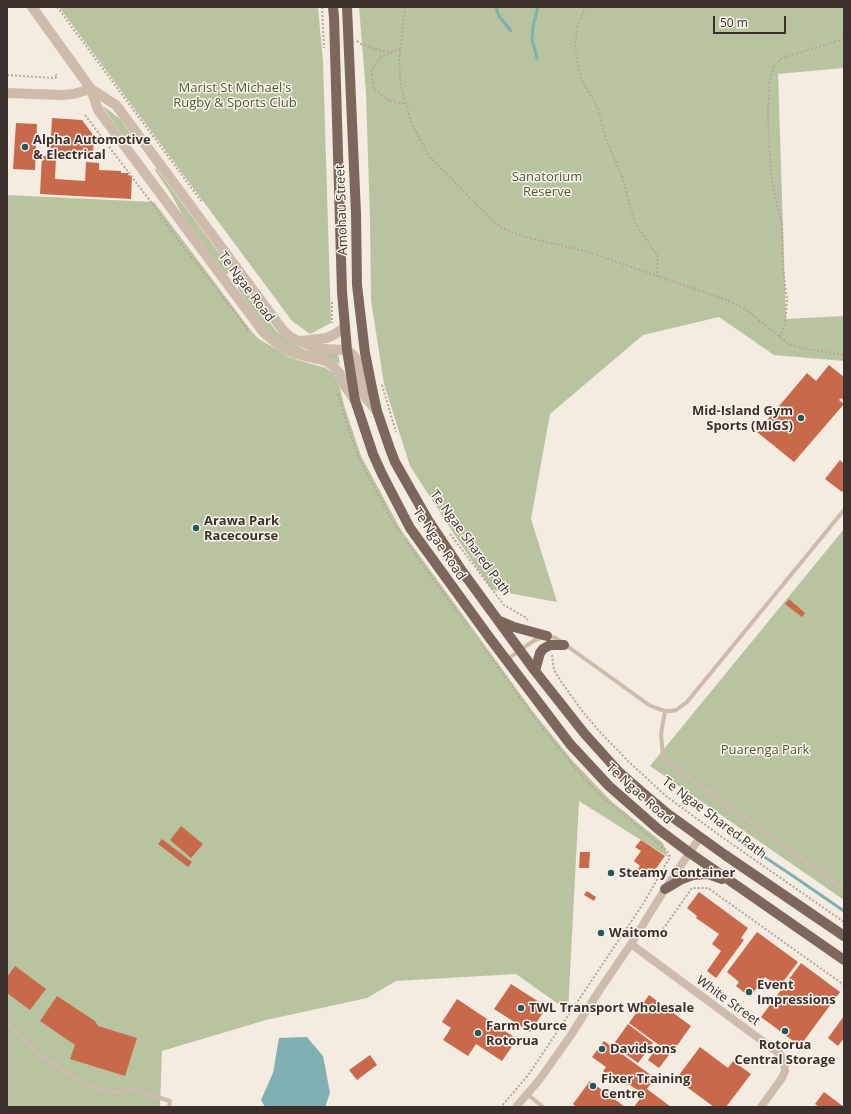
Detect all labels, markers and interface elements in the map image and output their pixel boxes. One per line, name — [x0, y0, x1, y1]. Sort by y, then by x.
scale bar — [715, 8, 788, 34]
text: 50 m — [720, 14, 748, 31]
park label: Marist St Michael's Rugby & Sports Club — [173, 80, 297, 111]
place label: Alpha Automotive & Electrical — [33, 132, 151, 163]
marker: Alpha Automotive & Electrical — [20, 142, 30, 152]
street label: Amohau Street — [333, 164, 351, 256]
park label: Sanatorium Reserve — [512, 169, 582, 200]
street label: Te Ngae Road — [215, 249, 277, 325]
place label: Mid-Island Gym Sports (MIGS) — [692, 403, 793, 434]
marker: Mid-Island Gym Sports (MIGS) — [796, 413, 806, 423]
street label: Te Ngae Shared Path — [427, 487, 513, 599]
street label: Te Ngae Road — [409, 505, 469, 583]
place label: Arawa Park Racecourse — [204, 513, 279, 544]
marker: Arawa Park Racecourse — [191, 523, 201, 533]
park label: Puarenga Park — [721, 742, 809, 758]
street label: Te Ngae Road — [603, 760, 675, 828]
street label: Te Ngae Shared Path — [659, 774, 769, 862]
place label: Steamy Container — [619, 865, 735, 881]
marker: Steamy Container — [606, 868, 616, 878]
place label: Waitomo — [609, 925, 668, 941]
marker: Waitomo — [596, 928, 606, 938]
street label: White Street — [693, 973, 763, 1029]
place label: Event Impressions — [757, 977, 836, 1008]
marker: Event Impressions — [744, 987, 754, 997]
place label: TWL Transport Wholesale — [529, 1000, 694, 1016]
marker: TWL Transport Wholesale — [516, 1003, 526, 1013]
place label: Farm Source Rotorua — [486, 1018, 567, 1049]
marker: Rotorua Central Storage — [780, 1026, 790, 1036]
marker: Farm Source Rotorua — [473, 1028, 483, 1038]
place label: Rotorua Central Storage — [735, 1037, 835, 1068]
place label: Davidsons — [610, 1041, 677, 1057]
marker: Davidsons — [597, 1044, 607, 1054]
place label: Fixer Training Centre — [601, 1071, 690, 1102]
marker: Fixer Training Centre — [588, 1081, 598, 1091]

